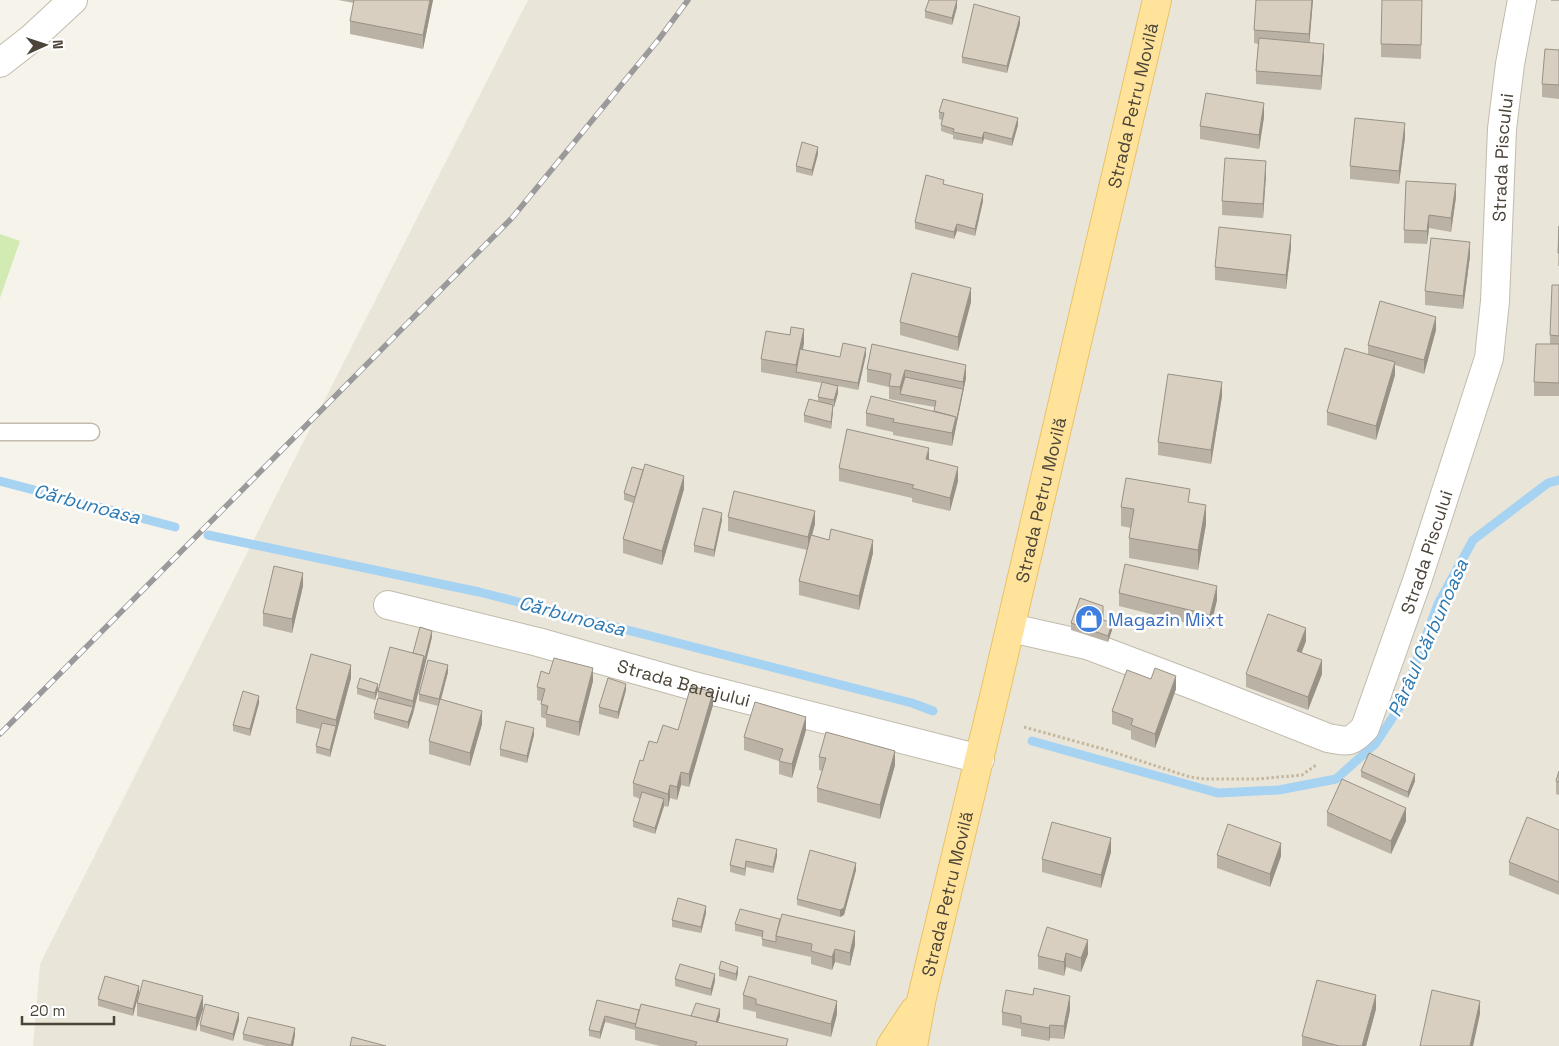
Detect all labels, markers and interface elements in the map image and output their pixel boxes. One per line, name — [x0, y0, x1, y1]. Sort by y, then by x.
north arrow — [20, 20, 70, 70]
street label: Strada Petru Movilă — [1102, 20, 1163, 190]
text: N — [49, 39, 67, 49]
street label: Strada Piscului — [1487, 92, 1518, 222]
street label: Strada Petru Movilă — [1010, 415, 1071, 585]
water label: Cărbunoasa — [31, 478, 143, 530]
street label: Strada Piscului — [1395, 487, 1457, 617]
water label: Pârâul Cărbunoasa — [1382, 555, 1474, 721]
water label: Cărbunoasa — [516, 590, 628, 642]
shop icon: Magazin Mixt — [1074, 604, 1104, 634]
place label: Magazin Mixt — [1108, 608, 1224, 631]
street label: Strada Barajului — [615, 654, 753, 711]
street label: Strada Petru Movilă — [916, 809, 978, 979]
scale bar — [22, 994, 115, 1026]
text: 20 m — [30, 1001, 65, 1020]

